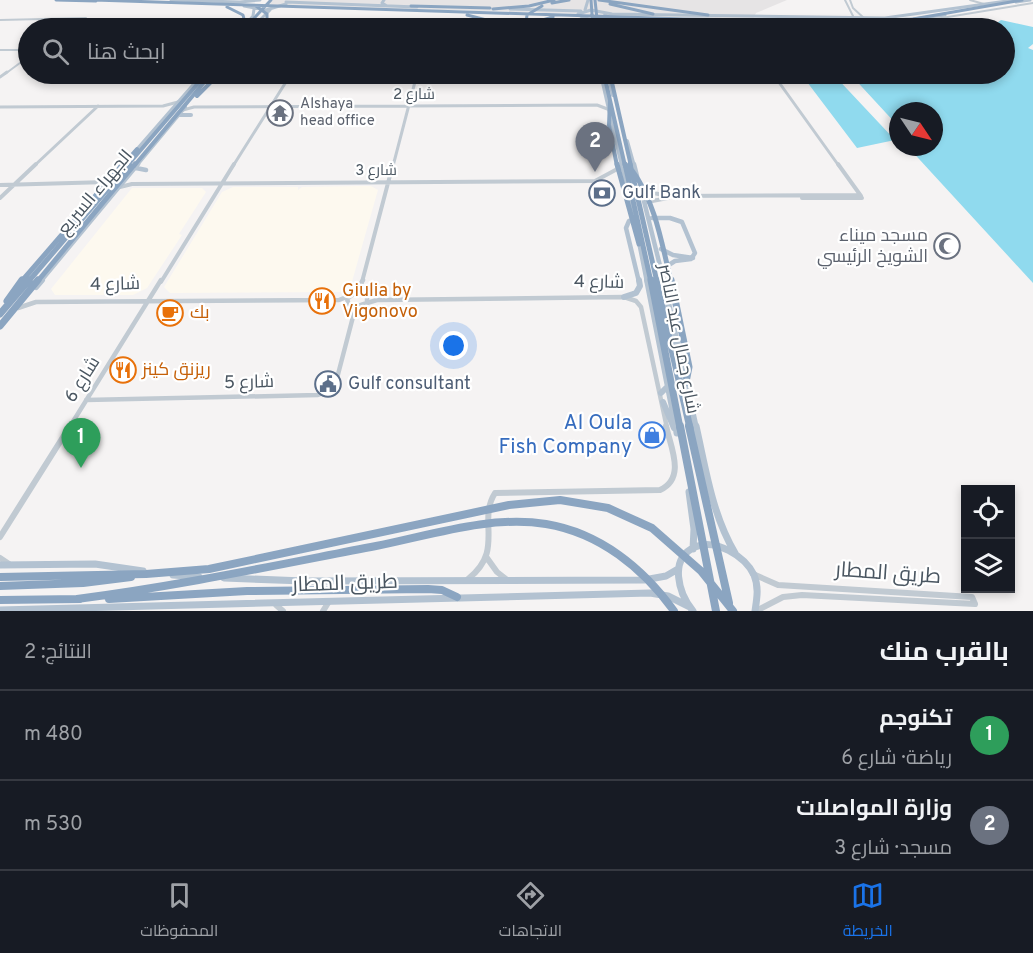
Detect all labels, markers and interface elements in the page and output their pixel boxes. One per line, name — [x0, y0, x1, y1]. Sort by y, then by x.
search box — [18, 18, 1015, 84]
icon: search — [39, 35, 72, 68]
text: ابحث هنا — [87, 40, 166, 67]
street label: شارع 2 — [393, 86, 435, 105]
place label: Alshaya head office — [300, 95, 375, 131]
temple icon: Alshaya head office — [265, 98, 295, 128]
north arrow — [889, 102, 943, 156]
pin: 2 — [576, 122, 614, 172]
street label: الجهراء السريع — [54, 145, 138, 241]
street label: شارع 3 — [355, 162, 397, 181]
bank icon: Gulf Bank — [587, 178, 617, 208]
place label: Gulf Bank — [622, 182, 701, 205]
place label: مسجد ميناء الشويخ الرئيسي — [817, 225, 928, 269]
mosque icon: مسجد ميناء الشويخ الرئيسي — [932, 231, 962, 261]
street label: شارع جمال عبد الناصر — [652, 261, 704, 416]
street label: شارع 4 — [574, 271, 624, 295]
street label: شارع 4 — [90, 273, 140, 297]
place label: Giulia by Vigonovo — [342, 280, 418, 324]
restaurant icon: Giulia by Vigonovo — [307, 286, 337, 316]
cafe icon: بك — [155, 298, 185, 328]
place label: بك — [190, 302, 210, 325]
your location — [439, 331, 468, 360]
street label: شارع 6 — [60, 353, 106, 407]
restaurant icon: ريزنق كينز — [108, 355, 138, 385]
place label: ريزنق كينز — [141, 359, 211, 382]
public building icon: Gulf consultant — [313, 369, 343, 399]
street label: شارع 5 — [224, 371, 274, 395]
place label: Gulf consultant — [348, 373, 471, 396]
place label: Al Oula Fish Company — [499, 410, 632, 461]
pin: 1 — [62, 418, 100, 468]
shop icon: Al Oula Fish Company — [637, 420, 667, 450]
map controls — [961, 485, 1015, 593]
button: locate — [961, 485, 1015, 539]
button: layers — [961, 539, 1015, 593]
street label: طريق المطار — [833, 557, 942, 591]
street label: طريق المطار — [291, 569, 398, 599]
text: بالقرب منك — [880, 637, 1009, 670]
text: النتائج: 2 — [24, 640, 92, 666]
text: تكنوجم — [879, 706, 952, 733]
text: 480 m — [24, 722, 83, 748]
text: 1 — [986, 722, 994, 748]
text: رياضة · شارع 6 — [841, 746, 952, 772]
text: وزارة المواصلات — [796, 796, 952, 823]
text: 530 m — [24, 812, 83, 838]
text: 2 — [983, 812, 996, 838]
text: مسجد · شارع 3 — [834, 836, 952, 862]
tab: المحفوظات — [140, 879, 218, 945]
tab: الاتجاهات — [499, 879, 562, 945]
tab: الخريطة — [843, 879, 893, 945]

